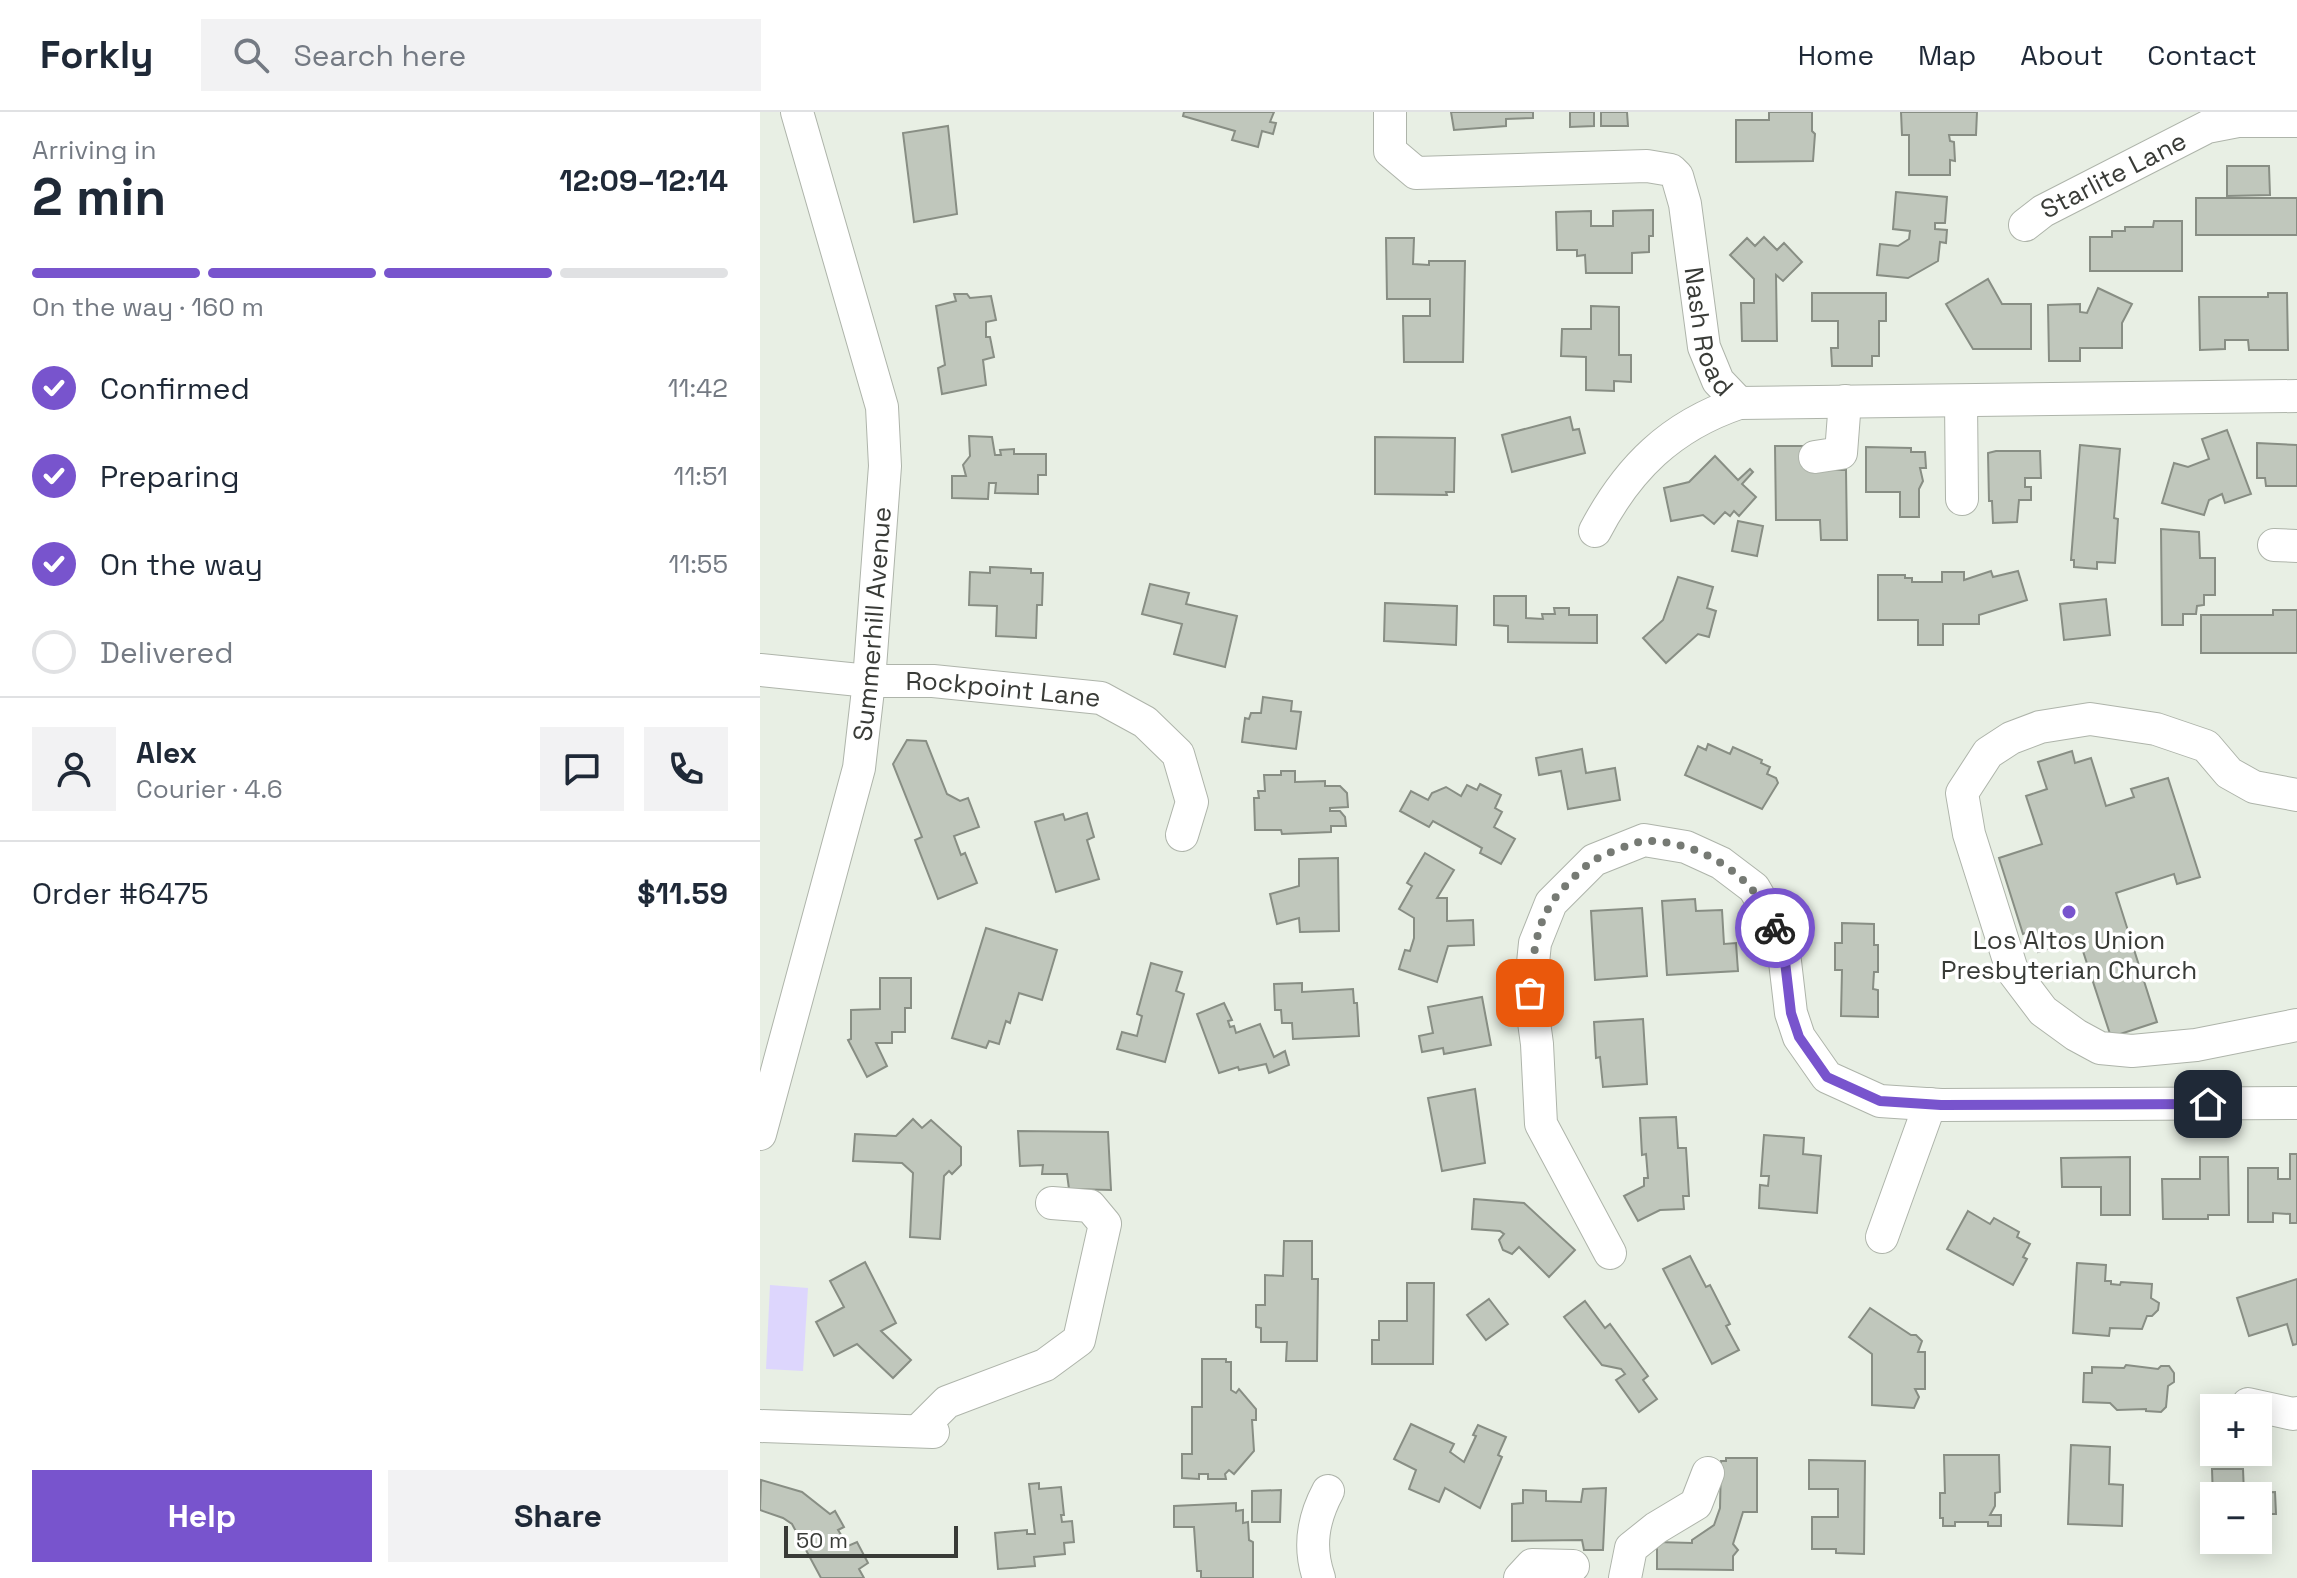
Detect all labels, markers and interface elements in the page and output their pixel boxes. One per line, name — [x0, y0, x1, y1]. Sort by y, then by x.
search box — [201, 19, 761, 91]
text: Forkly — [40, 31, 153, 79]
icon: search — [229, 33, 273, 77]
text: Search here — [293, 36, 466, 75]
text: Home — [1798, 37, 1874, 73]
text: Map — [1918, 37, 1976, 73]
text: About — [2020, 37, 2103, 73]
text: Contact — [2147, 37, 2257, 73]
street label: Starlite Lane — [2035, 123, 2192, 226]
text: Arriving in — [32, 133, 156, 167]
text: 12:09–12:14 — [559, 161, 728, 200]
text: 2 min — [32, 164, 166, 230]
street label: Nash Road — [1677, 265, 1741, 404]
text: On the way · 160 m — [32, 290, 264, 324]
icon: check — [32, 366, 76, 410]
text: Confirmed — [100, 369, 250, 408]
text: 11:42 — [668, 371, 728, 405]
icon: check — [32, 454, 76, 498]
text: Preparing — [100, 457, 239, 496]
text: 11:51 — [674, 459, 728, 493]
street label: Summerhill Avenue — [845, 505, 899, 743]
icon: check — [32, 542, 76, 586]
text: On the way — [100, 545, 263, 584]
text: 11:55 — [669, 547, 728, 581]
text: Delivered — [100, 633, 234, 672]
street label: Rockpoint Lane — [905, 664, 1102, 715]
button: person — [32, 727, 116, 811]
button: chat — [540, 727, 624, 811]
button: phone — [644, 727, 728, 811]
text: Alex — [136, 733, 197, 772]
text: Courier · 4.6 — [136, 772, 283, 806]
text: Order #6475 — [32, 874, 209, 913]
text: $11.59 — [637, 874, 728, 913]
courier — [1735, 888, 1815, 968]
marker: Los Altos Union Presbyterian Church — [2060, 903, 2078, 921]
icon: bike — [1753, 906, 1797, 950]
place label: Los Altos Union Presbyterian Church — [1941, 923, 2197, 987]
pin — [1496, 959, 1564, 1027]
icon: bag — [1508, 971, 1552, 1015]
pin — [2174, 1070, 2242, 1138]
icon: home — [2186, 1082, 2230, 1126]
map controls — [2200, 1394, 2272, 1554]
button: + — [2200, 1394, 2272, 1466]
button: Help — [32, 1470, 372, 1562]
button: Share — [388, 1470, 728, 1562]
button: − — [2200, 1482, 2272, 1554]
scale bar — [784, 1522, 958, 1558]
text: 50 m — [796, 1526, 848, 1554]

